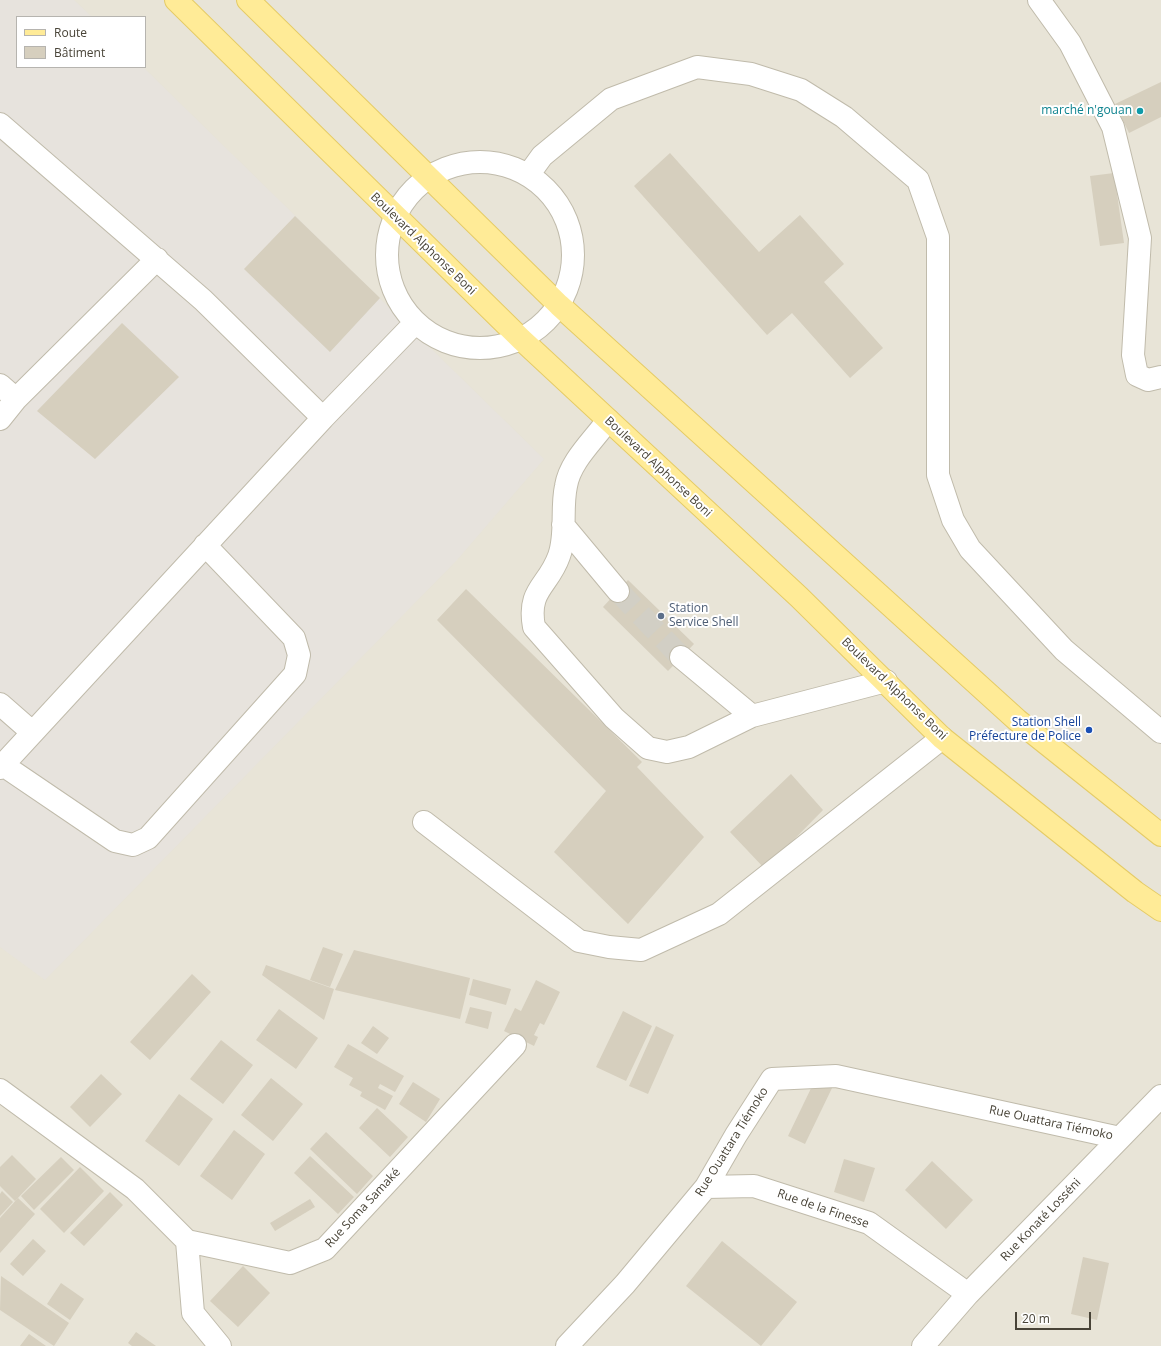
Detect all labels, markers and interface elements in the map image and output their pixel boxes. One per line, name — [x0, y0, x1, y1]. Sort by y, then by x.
legend — [16, 16, 146, 68]
text: Route — [54, 24, 87, 41]
text: Bâtiment — [54, 44, 105, 61]
place label: marché n'gouan — [1041, 104, 1132, 118]
marker: marché n'gouan — [1135, 106, 1145, 116]
street label: Boulevard Alphonse Boni — [367, 190, 479, 298]
street label: Boulevard Alphonse Boni — [602, 414, 714, 520]
place label: Station Service Shell — [669, 602, 739, 630]
marker: Station Service Shell — [656, 611, 666, 621]
street label: Boulevard Alphonse Boni — [838, 635, 950, 743]
place label: Station Shell Préfecture de Police — [969, 716, 1081, 744]
marker: Station Shell Préfecture de Police — [1084, 725, 1094, 735]
street label: Rue Ouattara Tiémoko — [692, 1085, 772, 1199]
street label: Rue Ouattara Tiémoko — [988, 1103, 1114, 1143]
street label: Rue Soma Samaké — [322, 1165, 404, 1251]
street label: Rue Konaté Losséni — [998, 1176, 1084, 1264]
street label: Rue de la Finesse — [775, 1187, 871, 1231]
scale bar — [1017, 1304, 1093, 1330]
text: 20 m — [1022, 1310, 1050, 1327]

